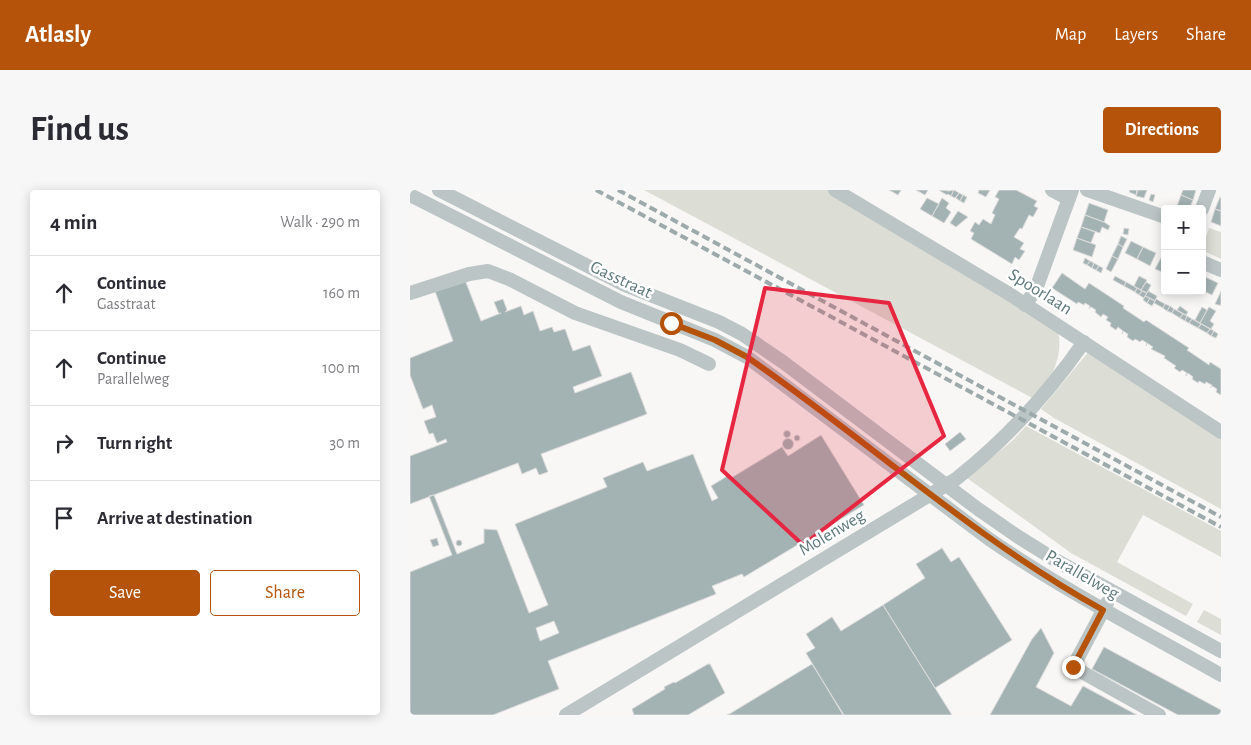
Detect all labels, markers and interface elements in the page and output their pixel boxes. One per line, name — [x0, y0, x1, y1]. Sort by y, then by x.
text: Atlasly — [25, 23, 91, 47]
text: Map — [1055, 26, 1086, 44]
text: Layers — [1114, 26, 1158, 44]
text: Share — [1186, 26, 1226, 44]
button: Directions — [1103, 107, 1221, 153]
text: Find us — [30, 112, 129, 147]
map controls — [1161, 205, 1206, 295]
button: + — [1161, 205, 1206, 250]
text: 4 min — [50, 212, 97, 233]
text: Walk · 290 m — [280, 214, 360, 230]
button: − — [1161, 250, 1206, 295]
street label: Gasstraat — [587, 258, 655, 302]
street label: Spoorlaan — [1005, 266, 1075, 318]
text: Continue — [97, 274, 166, 293]
icon: ahead — [50, 279, 78, 307]
text: 160 m — [323, 285, 360, 301]
text: Gasstraat — [97, 296, 156, 312]
route start — [660, 312, 683, 335]
text: Continue — [97, 349, 166, 368]
icon: ahead — [50, 354, 78, 382]
text: 100 m — [322, 360, 360, 376]
text: Parallelweg — [97, 371, 169, 387]
icon: right — [50, 429, 78, 457]
text: Turn right — [97, 434, 172, 453]
text: 30 m — [330, 435, 360, 451]
icon: arrive — [50, 504, 78, 532]
street label: Molenweg — [796, 506, 868, 560]
text: Arrive at destination — [97, 509, 253, 528]
street label: Parallelweg — [1042, 547, 1122, 603]
button: Save — [50, 570, 200, 616]
button: Share — [210, 570, 360, 616]
route end — [1062, 656, 1085, 679]

